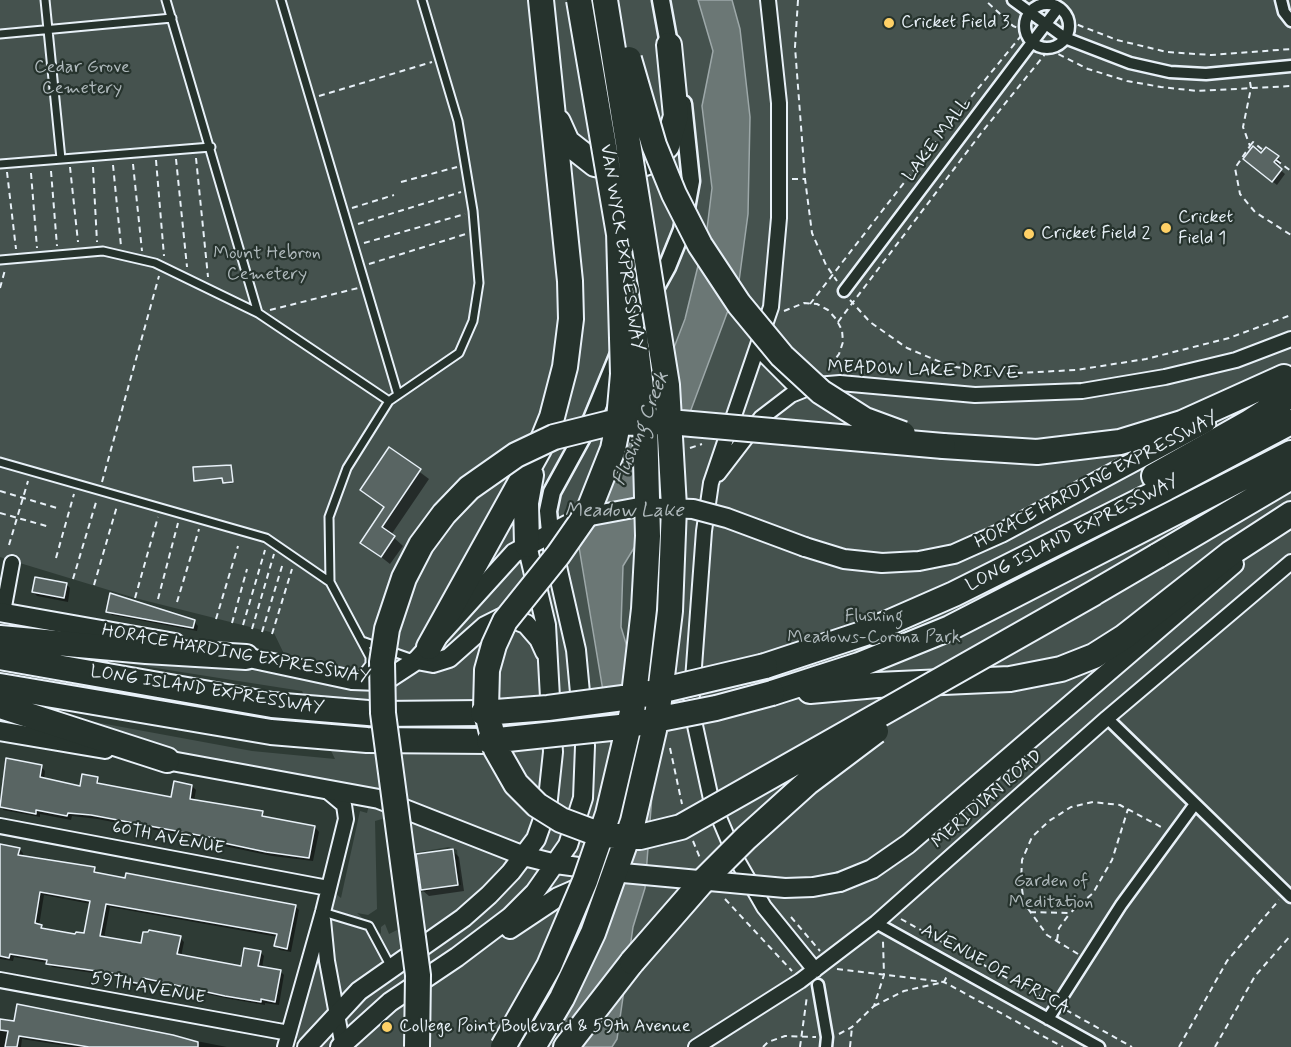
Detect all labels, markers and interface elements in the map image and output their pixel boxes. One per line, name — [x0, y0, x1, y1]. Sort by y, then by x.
place label: Cricket Field 3 — [901, 12, 1010, 34]
marker: Cricket Field 3 — [882, 16, 896, 30]
park label: Cedar Grove Cemetery — [34, 57, 130, 100]
street label: LAKE MALL — [899, 93, 977, 187]
street label: VAN WYCK EXPRESSWAY — [594, 143, 648, 353]
place label: Cricket Field 1 — [1178, 207, 1233, 250]
marker: Cricket Field 1 — [1159, 221, 1173, 235]
place label: Cricket Field 2 — [1041, 223, 1150, 245]
marker: Cricket Field 2 — [1022, 227, 1036, 241]
park label: Mount Hebron Cemetery — [213, 243, 321, 286]
street label: MEADOW LAKE DRIVE — [827, 357, 1019, 385]
water label: Flushing Creek — [608, 369, 676, 489]
street label: HORACE HARDING EXPRESSWAY — [972, 407, 1222, 555]
street label: LONG ISLAND EXPRESSWAY — [963, 471, 1183, 597]
water label: Meadow Lake — [564, 500, 684, 524]
park label: Flushing Meadows-Corona Park — [787, 606, 961, 648]
street label: HORACE HARDING EXPRESSWAY — [100, 621, 372, 689]
street label: LONG ISLAND EXPRESSWAY — [89, 662, 325, 720]
street label: MERIDIAN ROAD — [928, 746, 1048, 854]
street label: 60TH AVENUE — [110, 818, 226, 860]
park label: Garden of Meditation — [1009, 871, 1093, 914]
street label: AVENUE OF AFRICA — [917, 920, 1073, 1020]
street label: 59TH AVENUE — [89, 968, 207, 1010]
place label: College Point Boulevard & 59th Avenue — [399, 1016, 691, 1038]
marker: College Point Boulevard & 59th Avenue — [380, 1020, 394, 1034]

